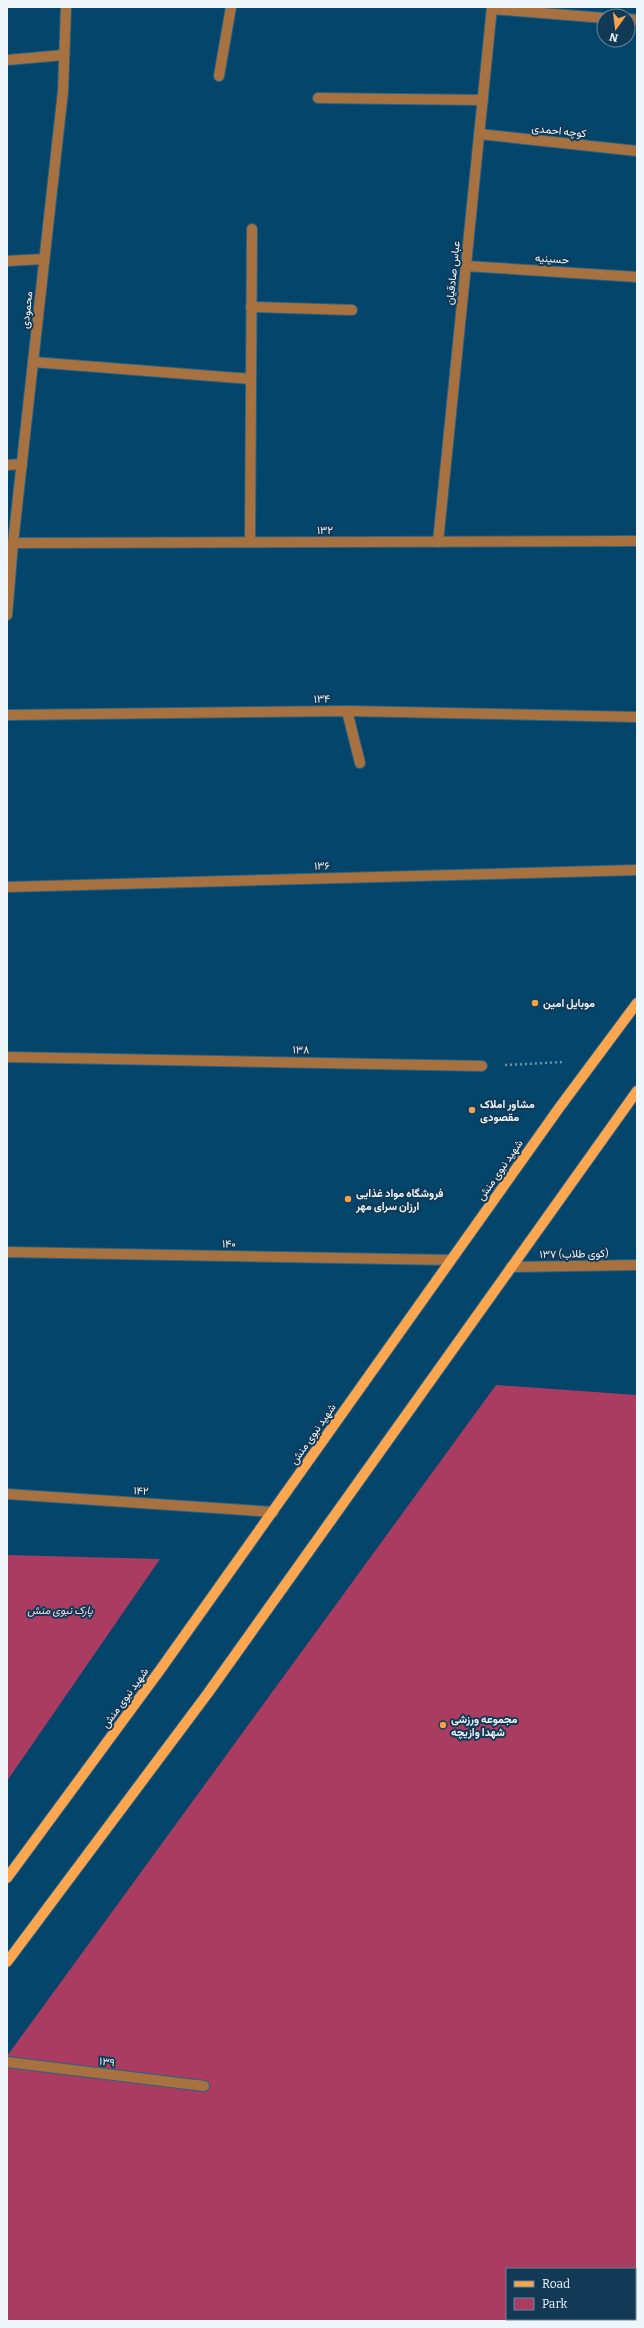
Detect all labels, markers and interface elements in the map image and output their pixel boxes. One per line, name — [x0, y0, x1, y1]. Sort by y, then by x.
north arrow — [596, 8, 636, 48]
text: N — [608, 30, 619, 45]
street label: کوچه احمدی — [531, 122, 587, 141]
street label: عباس صادقیان — [443, 240, 463, 306]
street label: حسینیه — [535, 251, 569, 267]
street label: محمودی — [19, 290, 35, 329]
street label: ۱۳۲ — [317, 524, 333, 537]
street label: ۱۳۴ — [314, 692, 330, 706]
street label: ۱۳۶ — [314, 859, 330, 873]
place label: موبایل امین — [543, 997, 595, 1010]
marker: موبایل امین — [530, 998, 540, 1008]
street label: ۱۳۸ — [292, 1043, 310, 1057]
place label: مشاور املاک مقصودی — [480, 1098, 535, 1124]
marker: مشاور املاک مقصودی — [467, 1105, 477, 1115]
street label: شهید نبوی منش — [474, 1137, 526, 1203]
place label: فروشگاه مواد غذایی ارزان سرای مهر — [355, 1187, 443, 1213]
marker: فروشگاه مواد غذایی ارزان سرای مهر — [343, 1194, 353, 1204]
street label: ۱۴۰ — [222, 1237, 236, 1251]
street label: ۱۳۷ (کوی طلاب) — [539, 1247, 609, 1261]
street label: شهید نبوی منش — [287, 1401, 339, 1467]
street label: ۱۴۲ — [133, 1484, 149, 1498]
park label: پارک نبوی منش — [27, 1604, 93, 1618]
street label: شهید نبوی منش — [99, 1665, 151, 1731]
place label: مجموعه ورزشی شهدا وازیچه — [451, 1713, 518, 1740]
marker: مجموعه ورزشی شهدا وازیچه — [438, 1720, 448, 1730]
street label: ۱۳۹ — [98, 2055, 116, 2069]
legend — [506, 2268, 636, 2320]
text: Road — [542, 2277, 570, 2291]
text: Park — [542, 2297, 568, 2311]

